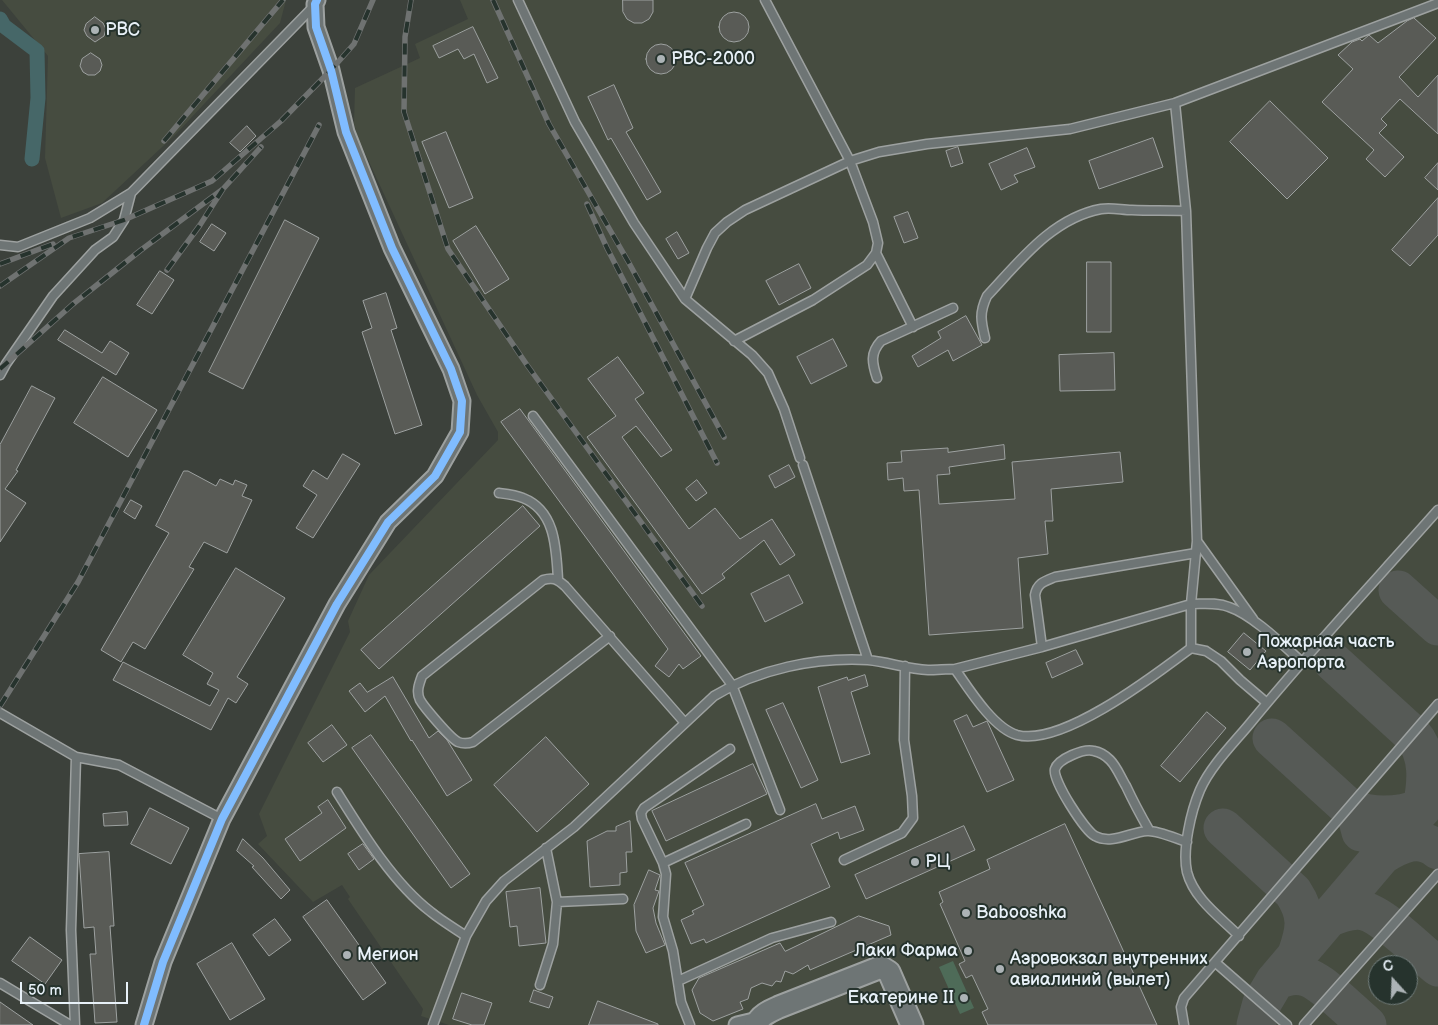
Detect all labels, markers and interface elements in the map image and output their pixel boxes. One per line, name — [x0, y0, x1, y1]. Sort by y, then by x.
place label: РВС — [105, 19, 140, 41]
marker: РВС — [89, 24, 101, 36]
place label: РВС-2000 — [671, 48, 755, 70]
marker: РВС-2000 — [655, 53, 667, 65]
place label: Пожарная часть Аэропорта — [1257, 631, 1394, 674]
marker: Пожарная часть Аэропорта — [1241, 646, 1253, 658]
place label: РЦ — [925, 851, 950, 873]
marker: РЦ — [909, 856, 921, 868]
place label: Babooshka — [976, 902, 1067, 924]
marker: Babooshka — [960, 907, 972, 919]
place label: Лаки Фарма — [854, 940, 958, 962]
place label: Мегион — [357, 944, 419, 966]
marker: Лаки Фарма — [962, 945, 974, 957]
place label: Аэровокзал внутренних авиалиний (вылет) — [1010, 948, 1208, 991]
marker: Мегион — [341, 949, 353, 961]
north arrow — [1368, 955, 1418, 1005]
text: С — [1381, 957, 1396, 976]
marker: Аэровокзал внутренних авиалиний (вылет) — [994, 963, 1006, 975]
scale bar — [22, 972, 130, 1004]
text: 50 m — [28, 981, 62, 1000]
place label: Екатерине II — [848, 987, 954, 1009]
marker: Екатерине II — [958, 992, 970, 1004]

